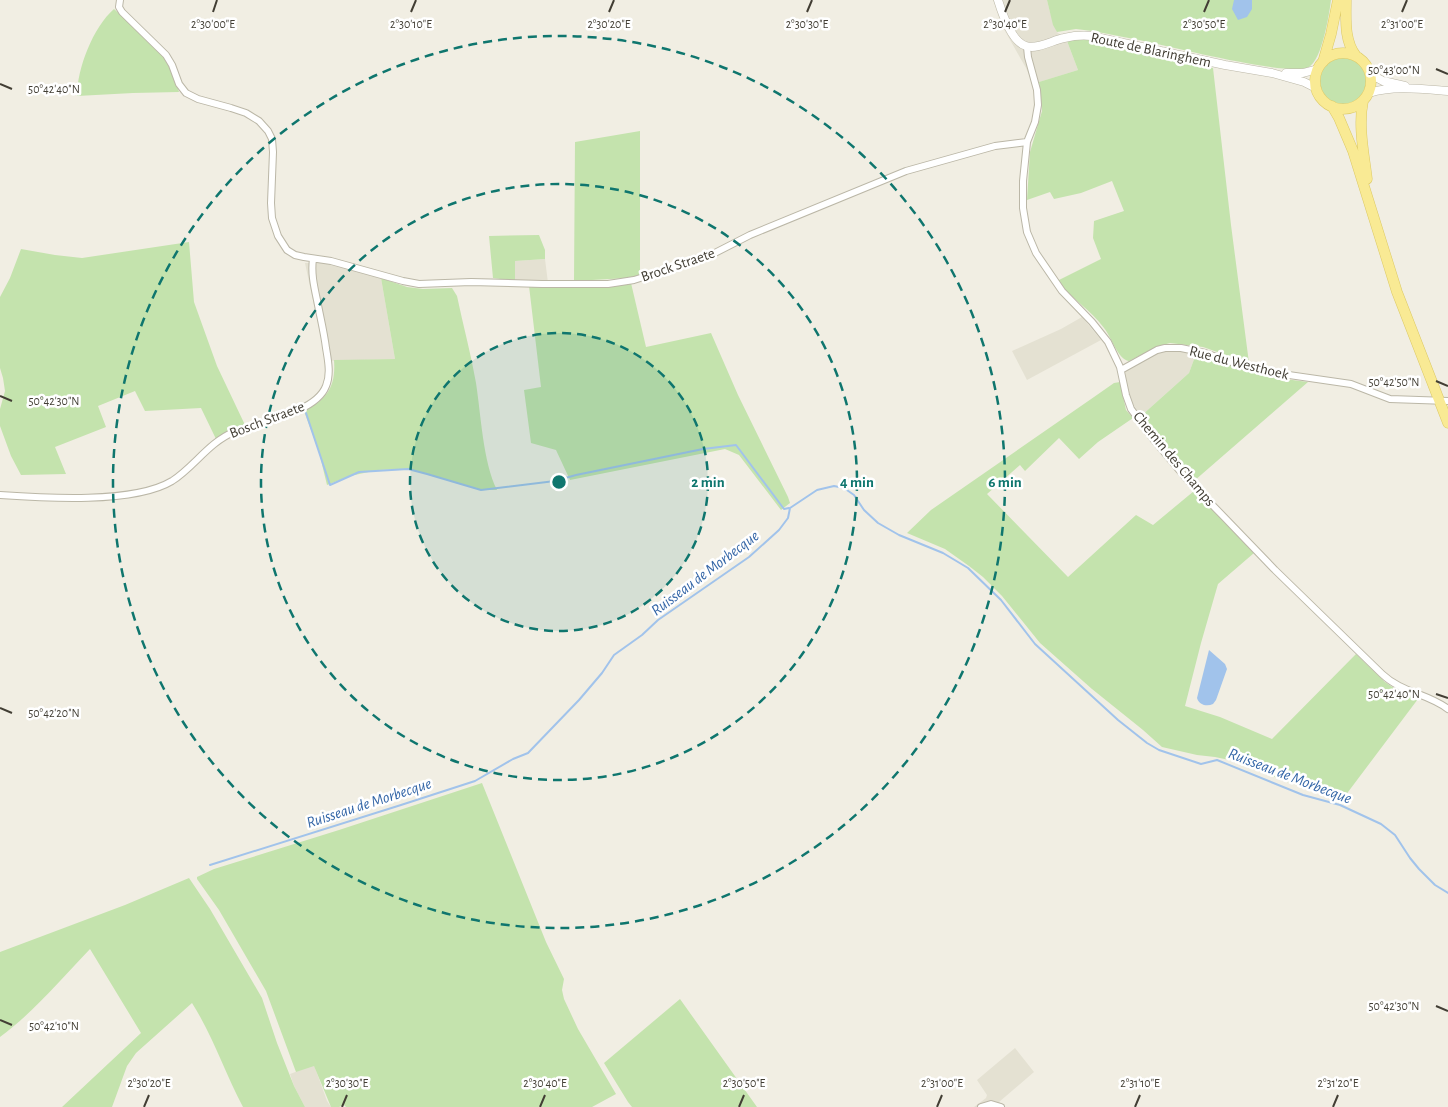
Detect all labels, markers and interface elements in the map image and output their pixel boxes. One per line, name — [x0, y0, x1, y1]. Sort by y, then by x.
text: 2°30'00"E — [191, 18, 235, 30]
text: 2°30'10"E — [390, 18, 432, 30]
text: 2°30'20"E — [587, 18, 631, 30]
text: 2°30'30"E — [786, 18, 829, 30]
text: 2°30'40"E — [983, 18, 1027, 30]
text: 2°30'50"E — [1183, 18, 1226, 30]
text: 2°31'00"E — [1381, 18, 1423, 30]
street label: Route de Blaringhem — [1089, 30, 1213, 70]
text: 50°43'00"N — [1368, 64, 1420, 76]
text: 50°42'40"N — [28, 83, 80, 95]
street label: Brock Straete — [639, 245, 717, 285]
street label: Rue du Westhoek — [1188, 343, 1290, 383]
text: 50°42'50"N — [1368, 376, 1420, 388]
text: 50°42'30"N — [29, 395, 79, 407]
street label: Bosch Straete — [228, 399, 307, 441]
street label: Chemin des Champs — [1130, 409, 1218, 509]
centre of rings — [550, 473, 568, 491]
text: 2 min — [691, 475, 725, 490]
text: 4 min — [840, 475, 874, 490]
text: 6 min — [988, 475, 1022, 490]
water label: Ruisseau de Morbecque — [648, 527, 762, 619]
text: 50°42'40"N — [1368, 688, 1420, 700]
text: 50°42'20"N — [28, 707, 80, 719]
water label: Ruisseau de Morbecque — [1226, 745, 1354, 808]
water label: Ruisseau de Morbecque — [305, 775, 434, 832]
text: 50°42'30"N — [1369, 1000, 1419, 1012]
text: 50°42'10"N — [29, 1020, 79, 1032]
text: 2°30'20"E — [127, 1077, 171, 1089]
text: 2°30'30"E — [326, 1077, 369, 1089]
text: 2°30'40"E — [523, 1077, 567, 1089]
text: 2°30'50"E — [723, 1077, 766, 1089]
text: 2°31'00"E — [921, 1077, 963, 1089]
text: 2°31'10"E — [1120, 1077, 1160, 1089]
text: 2°31'20"E — [1318, 1077, 1359, 1089]

